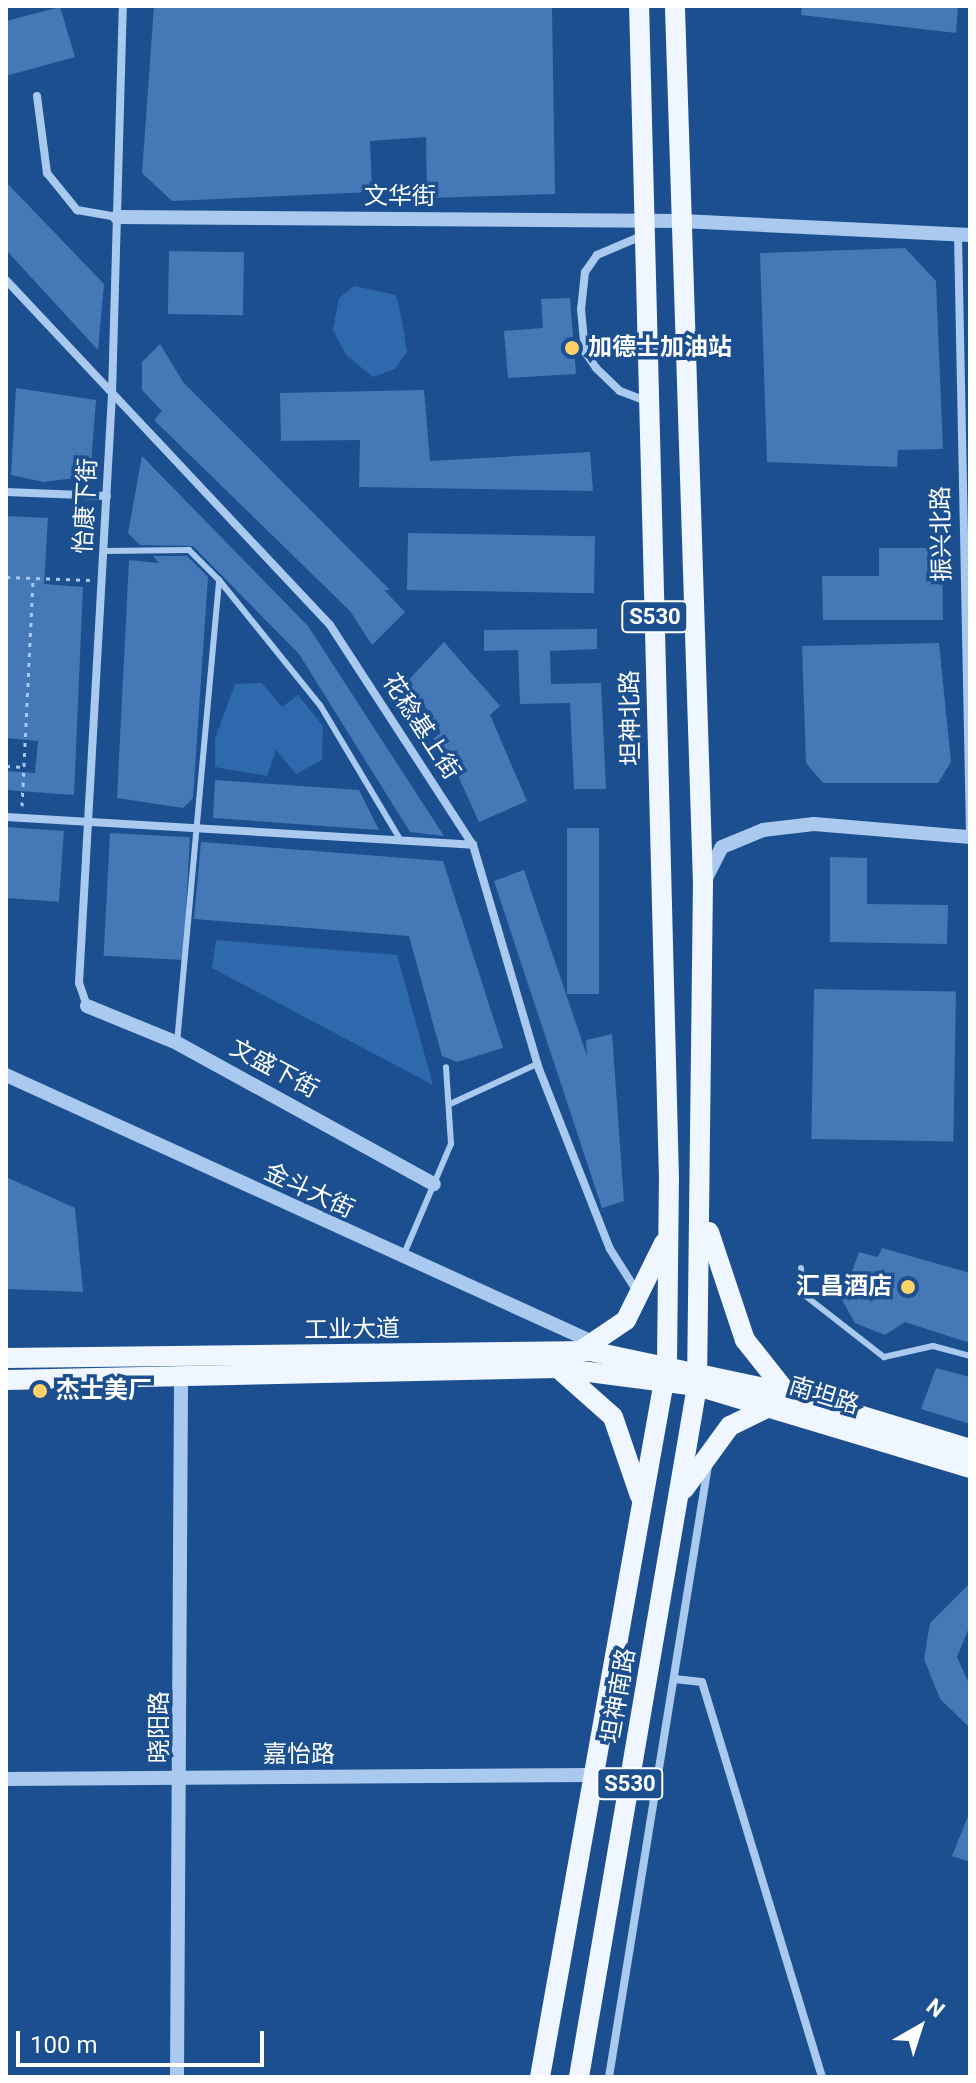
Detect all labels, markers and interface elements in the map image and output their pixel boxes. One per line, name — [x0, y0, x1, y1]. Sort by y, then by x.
street label: 文华街 — [364, 183, 436, 211]
place label: 加德士加油站 — [588, 334, 732, 362]
marker: 加德士加油站 — [563, 339, 581, 357]
street label: 怡康下街 — [69, 457, 103, 555]
street label: 振兴北路 — [927, 486, 957, 582]
road number: S530 — [621, 599, 689, 635]
street label: 花稔基上街 — [376, 669, 466, 785]
street label: 坦神北路 — [616, 670, 646, 766]
street label: 文盛下街 — [225, 1034, 323, 1104]
street label: 金斗大街 — [259, 1158, 359, 1224]
place label: 汇昌酒店 — [796, 1273, 892, 1301]
marker: 汇昌酒店 — [899, 1278, 917, 1296]
street label: 工业大道 — [304, 1315, 400, 1345]
street label: 南坦路 — [785, 1372, 863, 1420]
place label: 杰士美厂 — [56, 1377, 152, 1405]
marker: 杰士美厂 — [31, 1382, 49, 1400]
street label: 坦神南路 — [596, 1646, 642, 1746]
street label: 晓阳路 — [146, 1691, 174, 1763]
street label: 嘉怡路 — [263, 1741, 335, 1769]
road number: S530 — [596, 1766, 664, 1802]
north arrow — [880, 1987, 960, 2067]
text: N — [922, 1993, 949, 2023]
scale bar — [20, 2015, 268, 2065]
text: 100 m — [30, 2031, 97, 2059]

